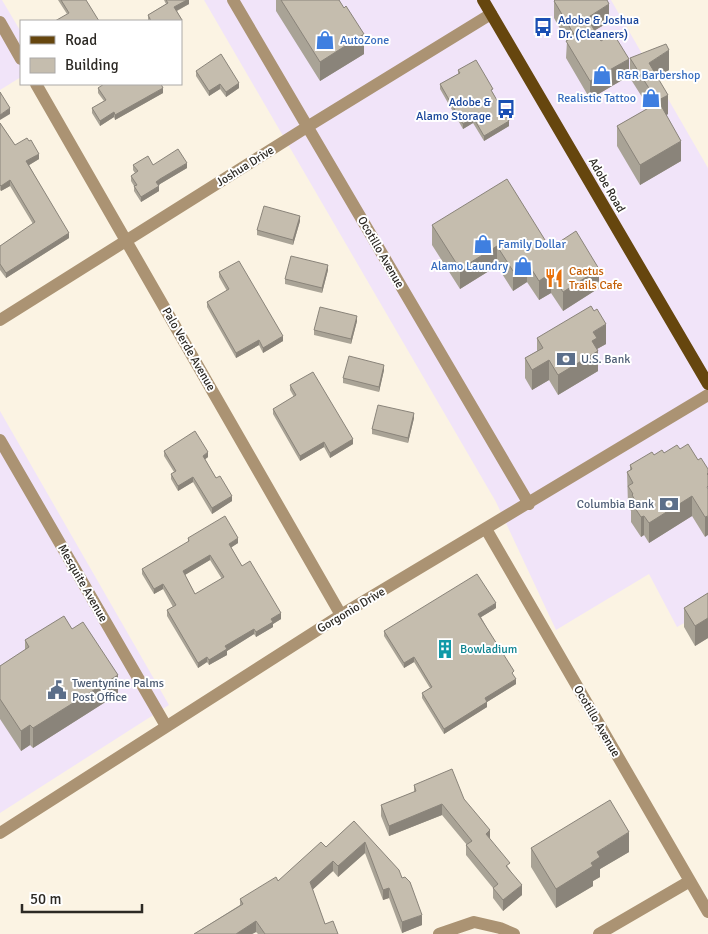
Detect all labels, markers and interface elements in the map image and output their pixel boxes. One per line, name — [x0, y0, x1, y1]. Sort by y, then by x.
place label: Adobe & Joshua Dr. (Cleaners) — [558, 13, 639, 42]
bus stop icon: Adobe & Joshua Dr. (Cleaners) — [532, 16, 554, 38]
legend — [20, 20, 182, 85]
shop icon: AutoZone — [314, 29, 336, 51]
text: Road — [65, 31, 97, 49]
place label: AutoZone — [340, 33, 389, 48]
text: Building — [65, 56, 119, 74]
shop icon: R&R Barbershop — [591, 64, 613, 86]
place label: R&R Barbershop — [617, 68, 700, 83]
shop icon: Realistic Tattoo — [640, 87, 662, 109]
place label: Realistic Tattoo — [557, 91, 636, 106]
place label: Adobe & Alamo Storage — [416, 95, 492, 124]
bus stop icon: Adobe & Alamo Storage — [495, 98, 517, 120]
street label: Joshua Drive — [213, 143, 277, 190]
street label: Adobe Road — [585, 155, 628, 215]
street label: Ocotillo Avenue — [354, 214, 407, 291]
shop icon: Family Dollar — [472, 233, 494, 255]
place label: Family Dollar — [498, 237, 566, 252]
shop icon: Alamo Laundry — [512, 255, 534, 277]
place label: Alamo Laundry — [431, 259, 508, 274]
place label: Cactus Trails Cafe — [569, 264, 623, 293]
restaurant icon: Cactus Trails Cafe — [543, 267, 565, 289]
street label: Palo Verde Avenue — [159, 305, 219, 394]
bank icon: U.S. Bank — [555, 348, 577, 370]
place label: U.S. Bank — [581, 352, 630, 367]
bank icon: Columbia Bank — [658, 493, 680, 515]
place label: Columbia Bank — [577, 497, 654, 512]
street label: Mesquite Avenue — [54, 542, 111, 625]
street label: Gorgonio Drive — [315, 584, 388, 637]
building icon: Bowladium — [434, 638, 456, 660]
place label: Bowladium — [460, 642, 517, 657]
place label: Twentynine Palms Post Office — [72, 676, 164, 705]
public building icon: Twentynine Palms Post Office — [46, 679, 68, 701]
street label: Ocotillo Avenue — [570, 683, 623, 760]
scale bar — [22, 882, 142, 914]
text: 50 m — [30, 890, 61, 908]

